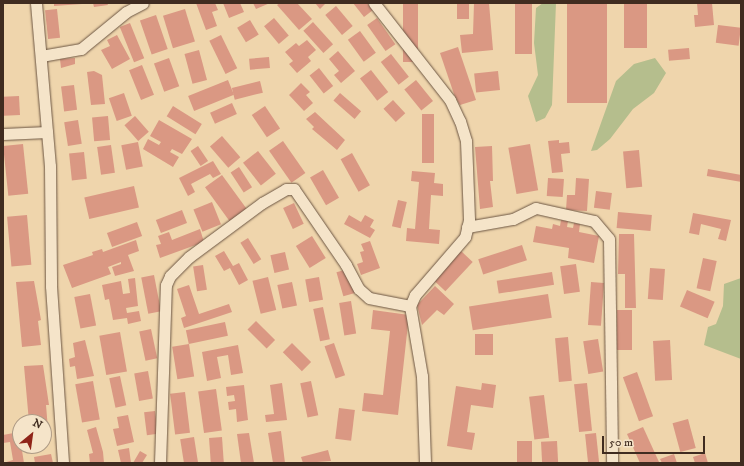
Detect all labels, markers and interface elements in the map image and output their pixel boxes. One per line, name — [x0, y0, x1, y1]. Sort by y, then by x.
north arrow — [12, 414, 52, 454]
text: N — [30, 416, 45, 433]
scale bar — [604, 428, 707, 454]
text: 50 m — [609, 435, 633, 450]

